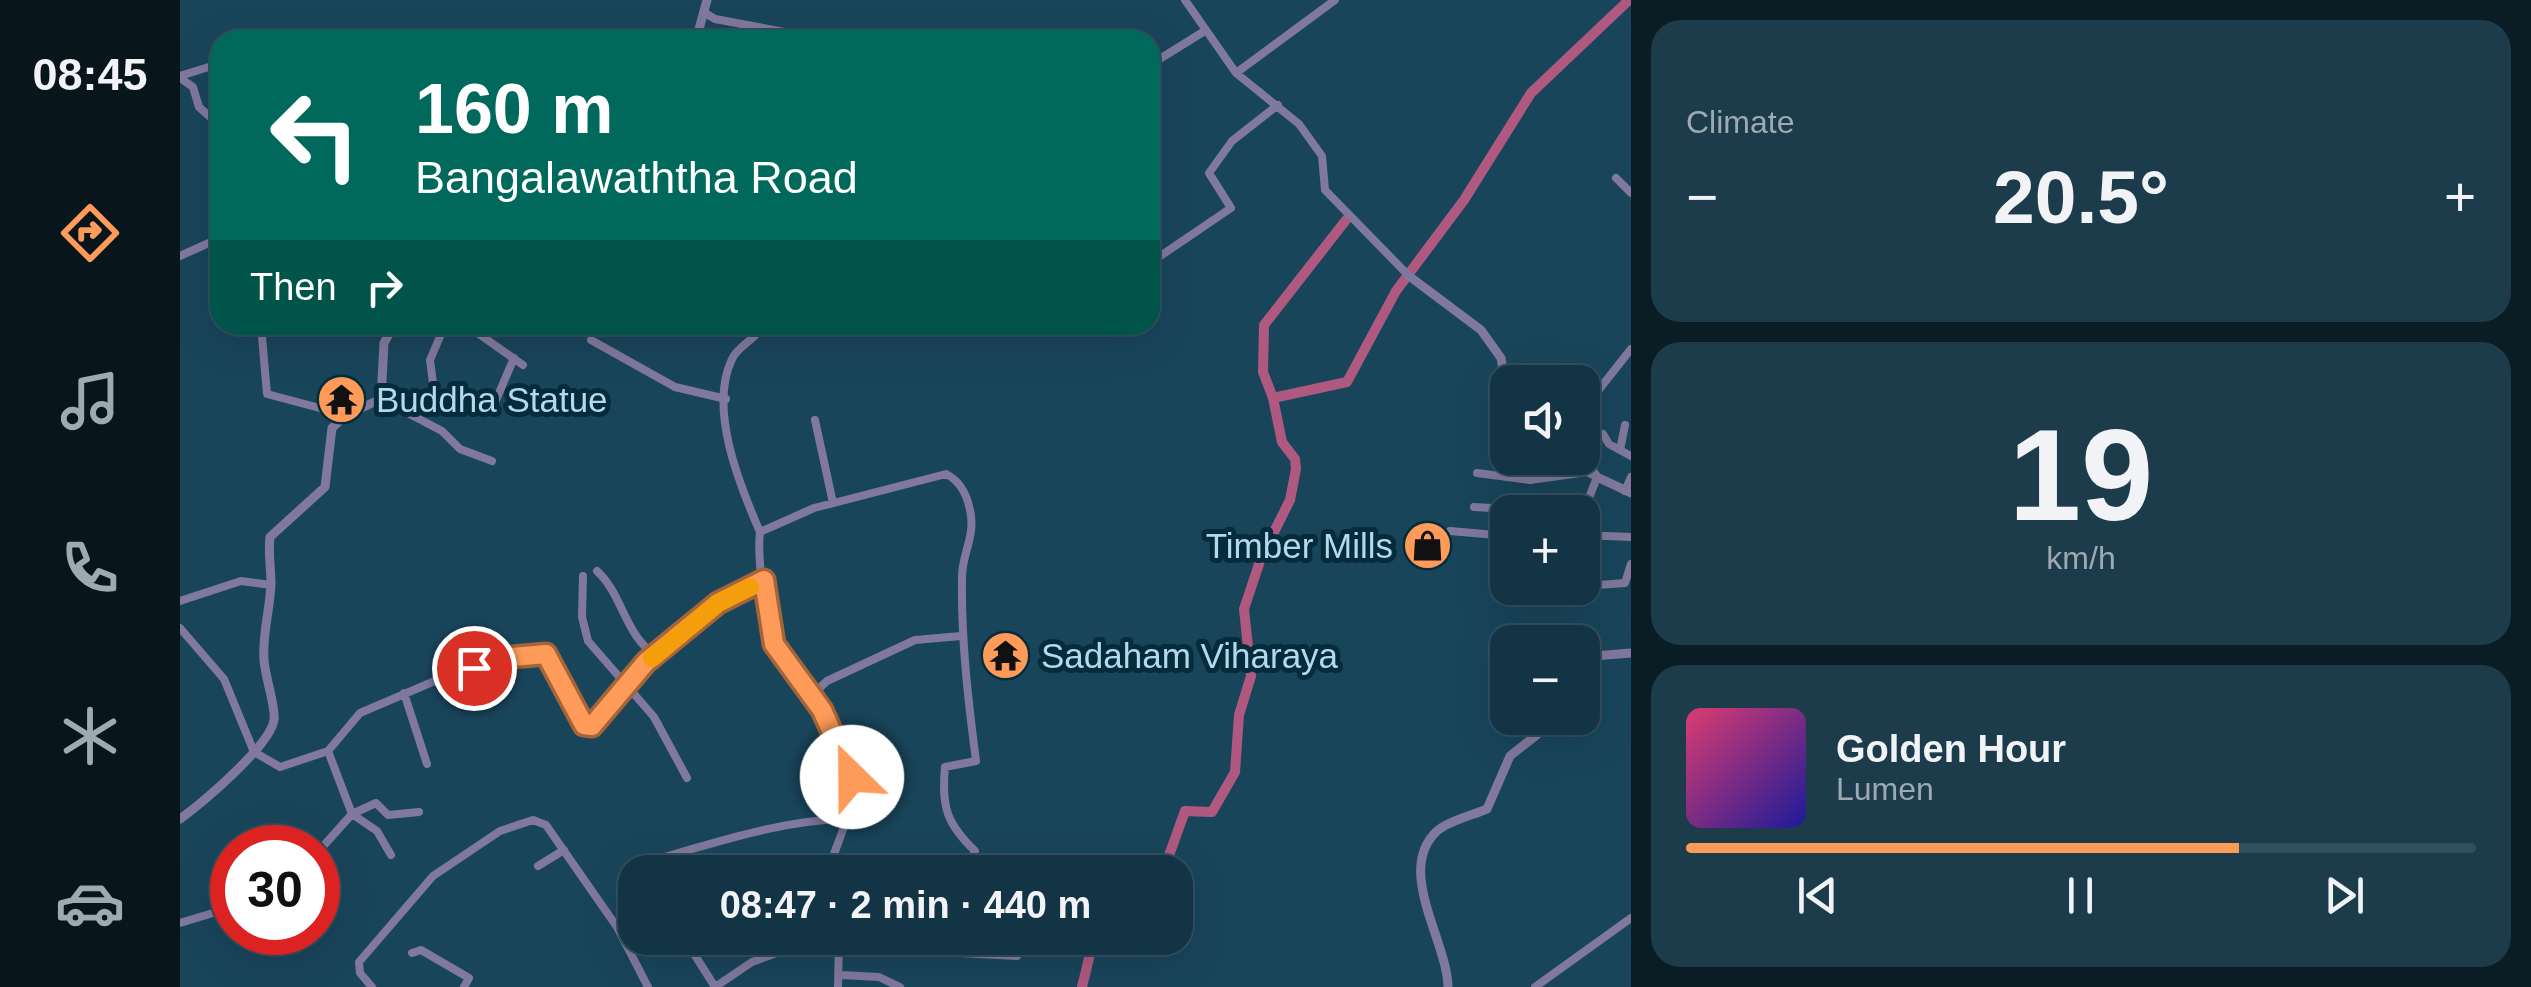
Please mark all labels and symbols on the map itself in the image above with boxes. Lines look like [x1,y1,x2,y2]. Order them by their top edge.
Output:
temple icon: Buddha Statue [315,374,367,426]
place label: Buddha Statue [376,380,608,419]
shop icon: Timber Mills [1402,520,1454,572]
place label: Timber Mills [1206,526,1393,565]
pin [432,626,517,711]
temple icon: Sadaham Viharaya [980,630,1032,682]
place label: Sadaham Viharaya [1041,636,1339,675]
position arrow [800,725,904,829]
speed limit sign: 30 [210,825,340,955]

